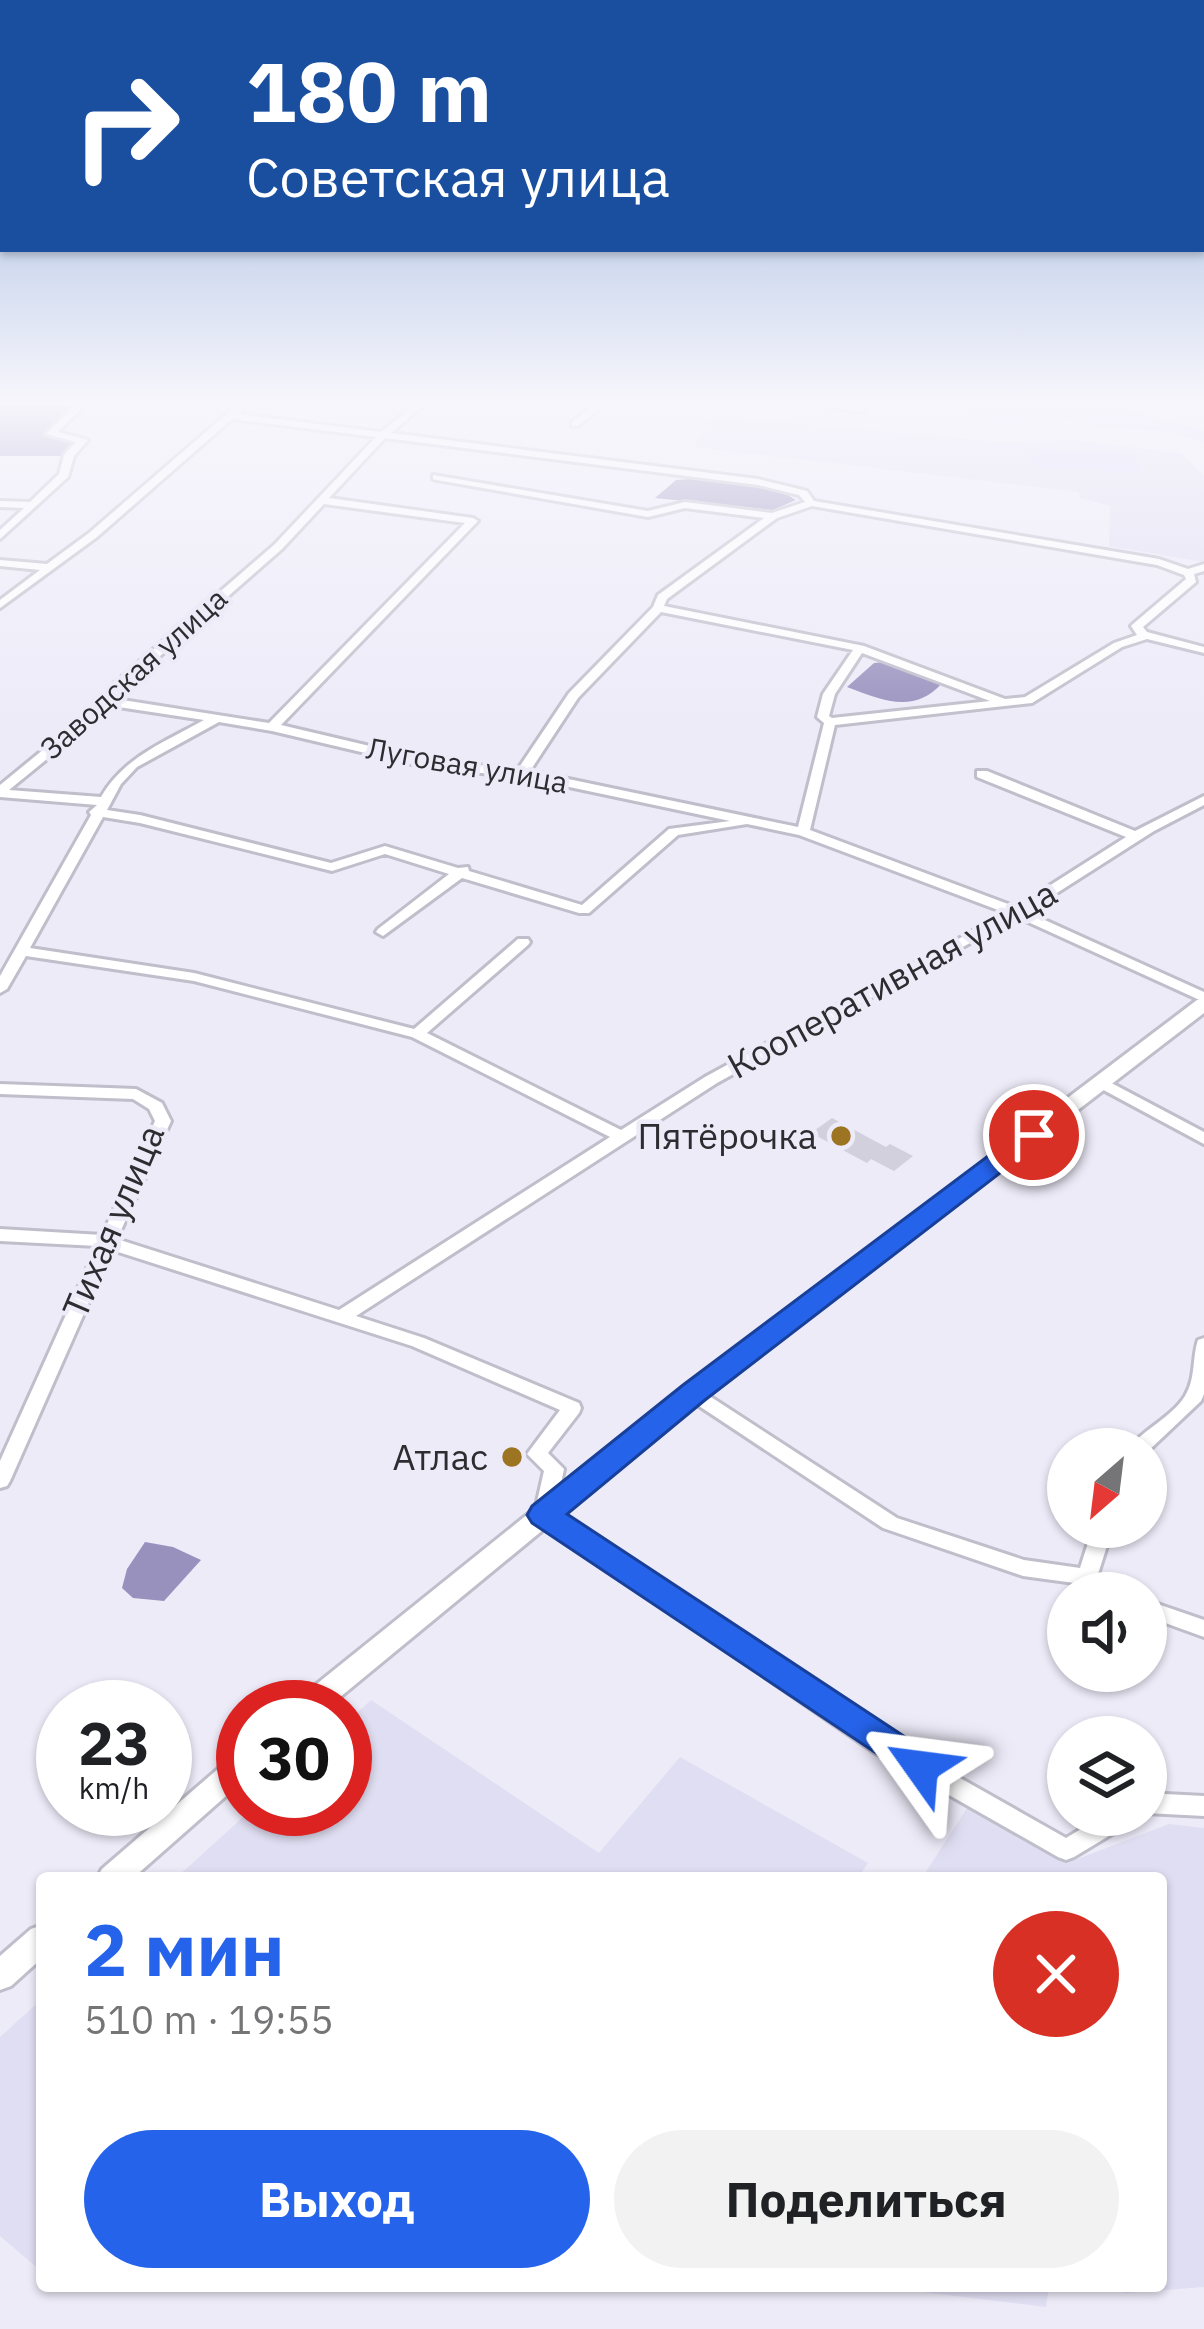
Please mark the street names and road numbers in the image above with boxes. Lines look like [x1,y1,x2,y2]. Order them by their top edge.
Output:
street label: Заводская улица [31,579,235,767]
street label: Луговая улица [364,728,571,801]
street label: Кооперативная улица [719,869,1065,1089]
street label: Тихая улица [51,1117,174,1324]

